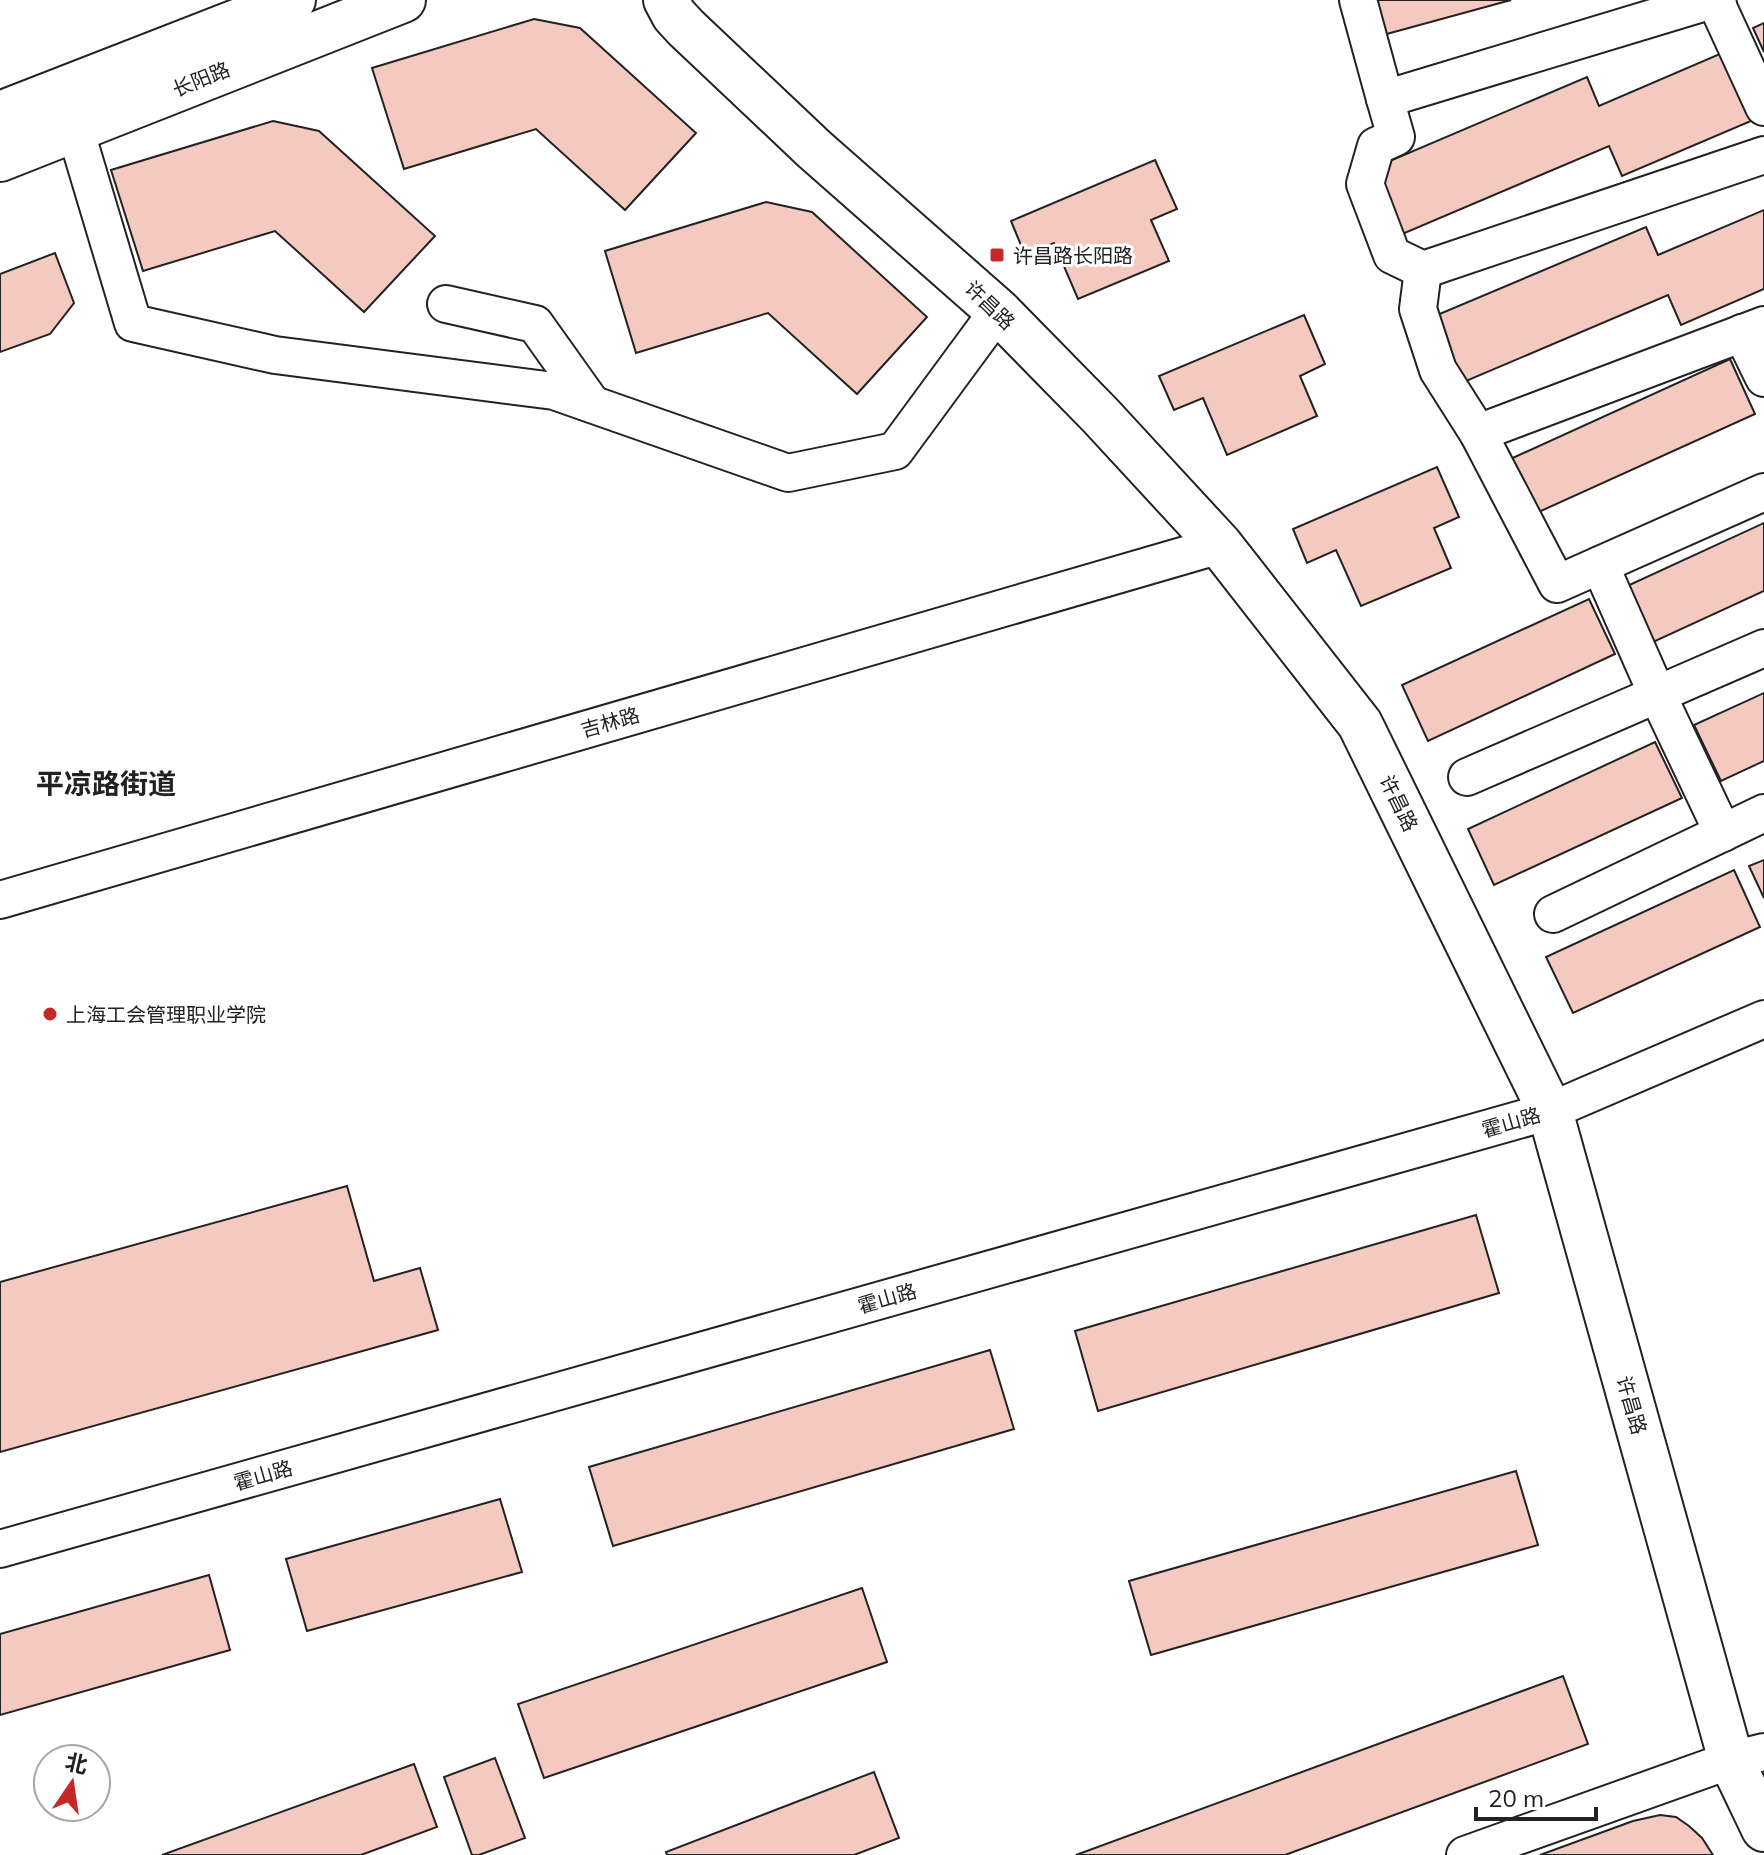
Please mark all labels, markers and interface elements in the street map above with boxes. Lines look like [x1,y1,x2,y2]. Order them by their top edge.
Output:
street label: 长阳路 [169,56,233,102]
place label: 许昌路长阳路 [1013,243,1133,268]
marker: 许昌路长阳路 [988,246,1006,264]
street label: 许昌路 [960,275,1020,335]
street label: 吉林路 [578,702,642,742]
district label: 平凉路街道 [36,766,176,801]
street label: 许昌路 [1375,771,1423,835]
place label: 上海工会管理职业学院 [66,1002,266,1027]
marker: 上海工会管理职业学院 [41,1005,59,1023]
street label: 霍山路 [1479,1102,1543,1142]
street label: 霍山路 [855,1278,919,1318]
street label: 许昌路 [1612,1373,1652,1437]
street label: 霍山路 [231,1455,295,1495]
north arrow [32,1743,112,1823]
text: 北 [63,1747,90,1780]
scale bar [1476,1771,1596,1821]
text: 20 m [1488,1783,1544,1813]

